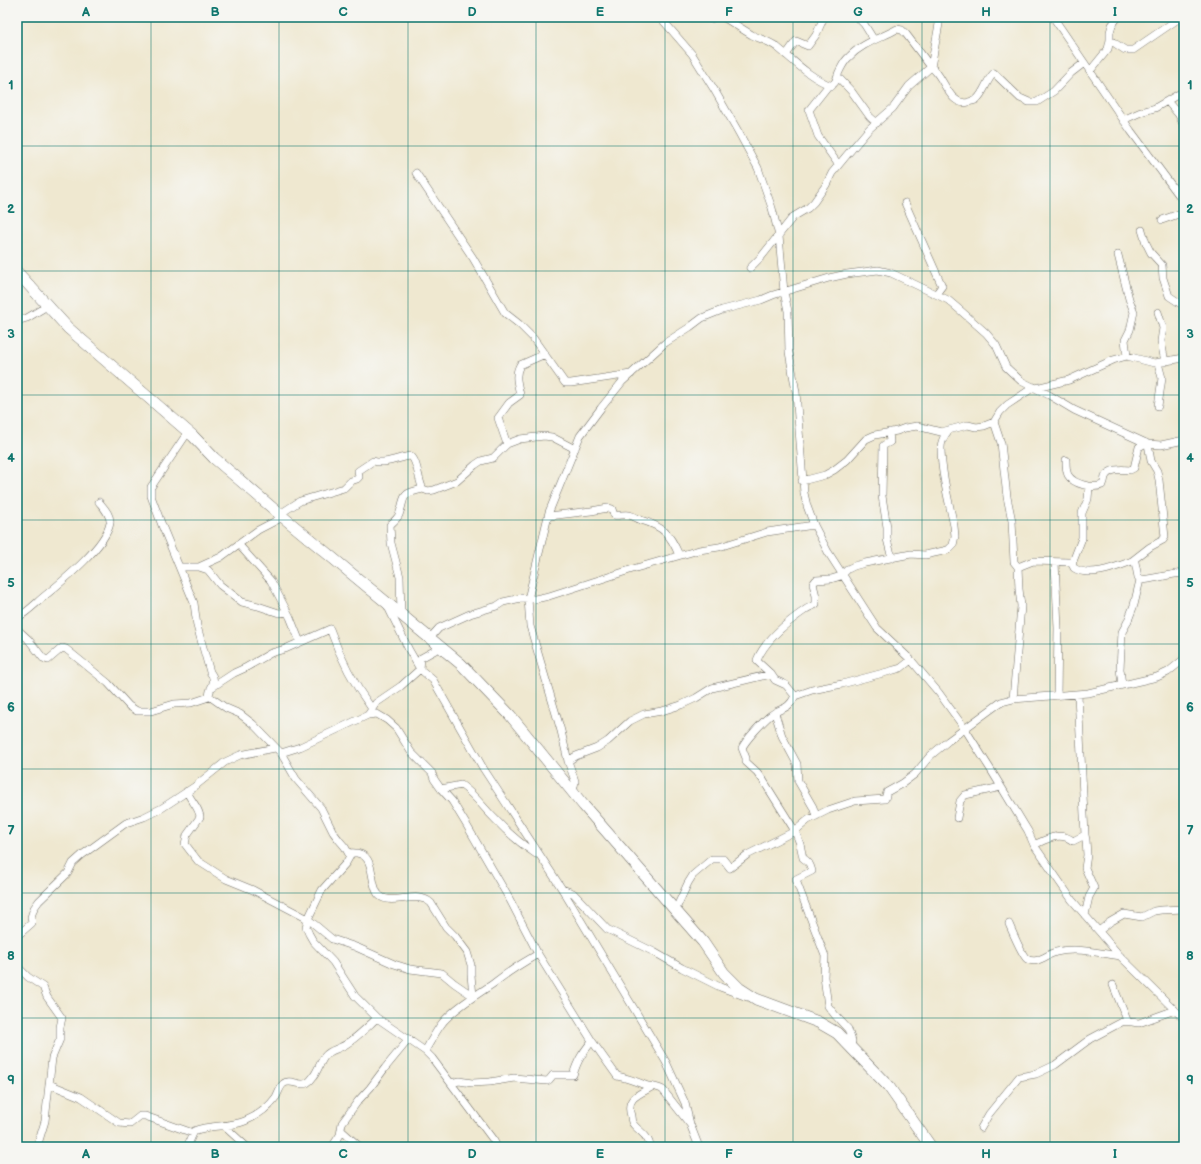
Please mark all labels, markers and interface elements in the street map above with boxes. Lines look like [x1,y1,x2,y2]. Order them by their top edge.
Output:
text: A [81,4,90,20]
text: B [210,4,220,20]
text: C [338,4,348,20]
text: D [467,4,477,20]
text: E [596,4,605,20]
text: F [725,4,733,20]
text: G [853,4,863,20]
text: H [981,4,991,20]
text: I [1113,4,1117,20]
text: 1 [8,77,14,93]
text: 1 [1187,77,1193,93]
text: 2 [7,201,15,217]
text: 2 [1186,201,1194,217]
text: 3 [7,326,15,342]
text: 3 [1186,326,1194,342]
text: 4 [7,450,15,466]
text: 4 [1186,450,1194,466]
text: 5 [7,575,15,591]
text: 5 [1186,575,1194,591]
text: 6 [7,699,15,715]
text: 6 [1186,699,1194,715]
text: 7 [7,823,15,839]
text: 7 [1186,823,1194,839]
text: 8 [7,948,15,964]
text: 8 [1186,948,1194,964]
text: 9 [7,1072,15,1088]
text: 9 [1186,1072,1194,1088]
text: A [81,1146,90,1162]
text: B [210,1146,220,1162]
text: C [338,1146,348,1162]
text: D [467,1146,477,1162]
text: E [596,1146,605,1162]
text: F [725,1146,733,1162]
text: G [853,1146,863,1162]
text: H [981,1146,991,1162]
text: I [1113,1146,1117,1162]

